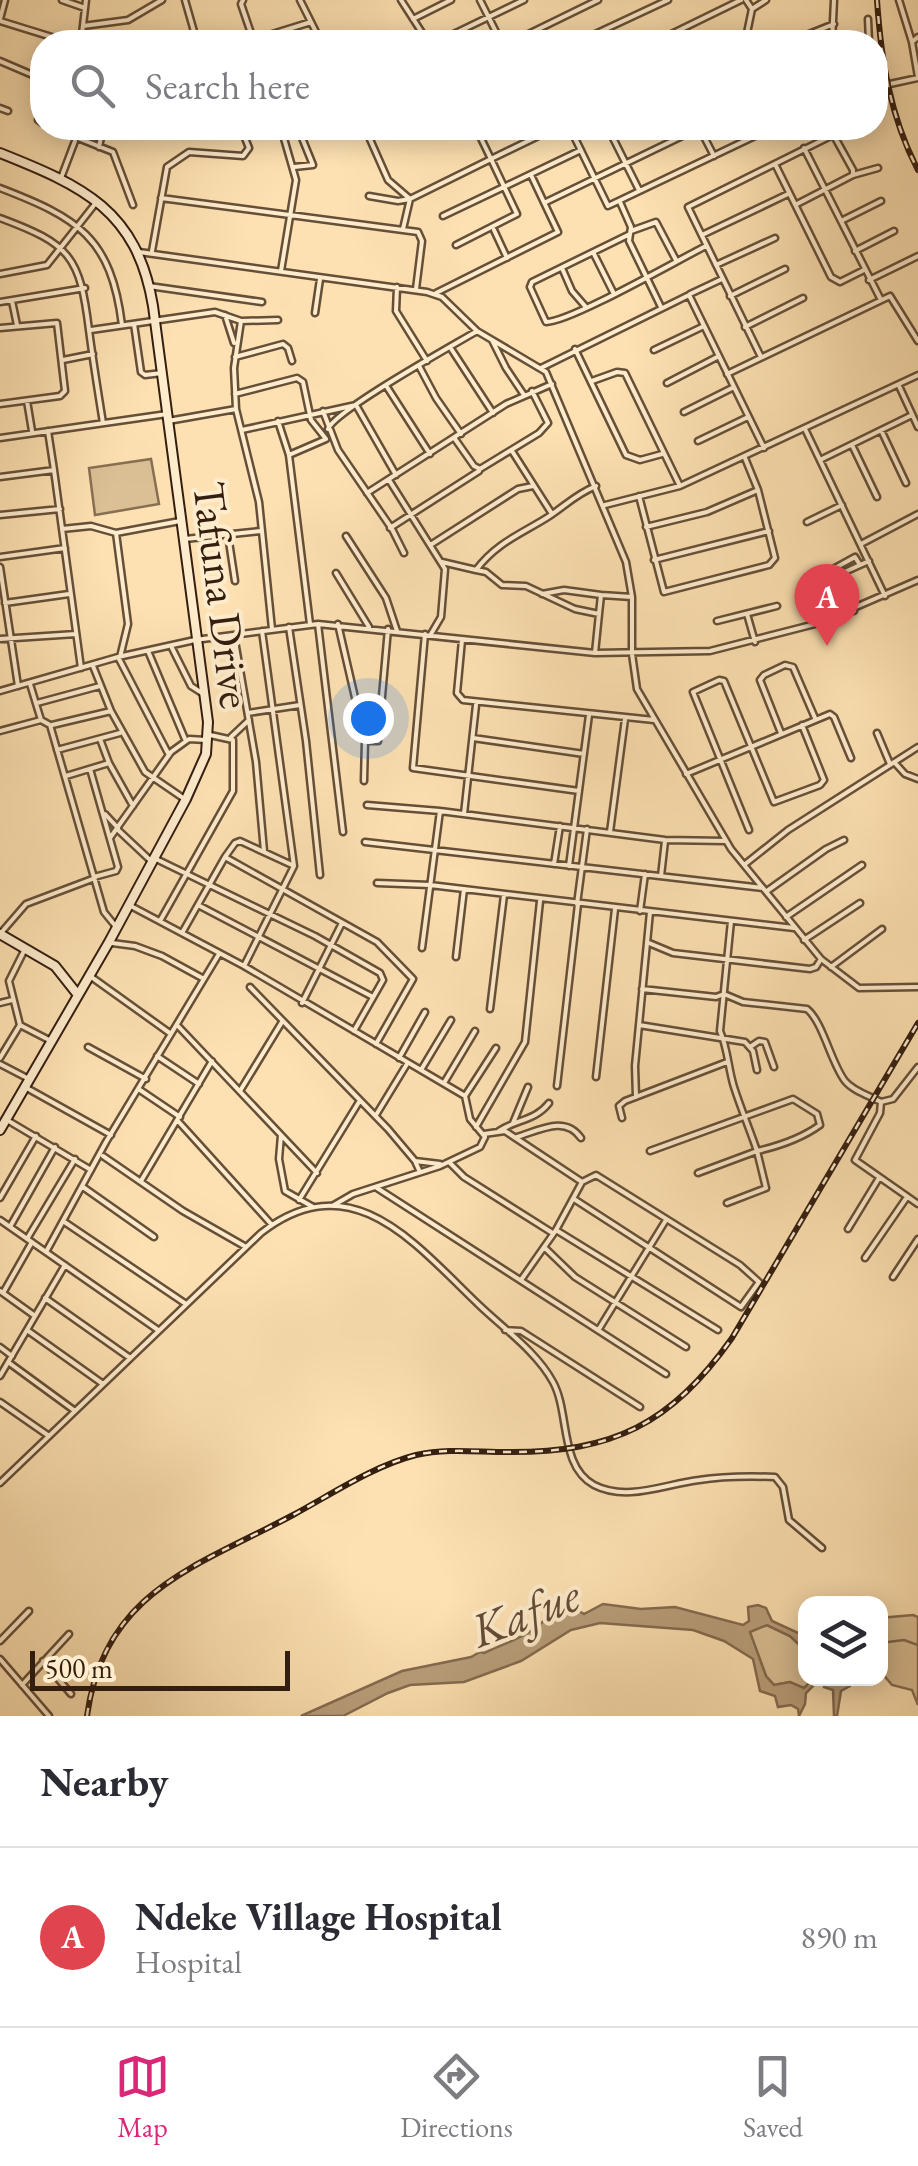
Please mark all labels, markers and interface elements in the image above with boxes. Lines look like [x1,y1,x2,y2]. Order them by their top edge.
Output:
search box [30,30,888,140]
icon: search [65,58,120,113]
text: Search here [145,61,310,110]
street label: Tafuna Drive [180,478,266,712]
pin: A [794,564,860,646]
your location [343,693,394,744]
water label: Kafue [461,1563,589,1661]
map controls [798,1596,888,1686]
button: layers [798,1596,888,1686]
scale bar [30,1646,290,1690]
text: 500 m [45,1650,113,1686]
text: Nearby [40,1754,169,1809]
text: Ndeke Village Hospital [135,1892,502,1941]
text: A [61,1916,84,1958]
text: 890 m [801,1916,878,1958]
text: Hospital [135,1941,242,1983]
tab: Map [115,2049,170,2145]
tab: Directions [400,2049,513,2145]
tab: Saved [743,2049,803,2145]

